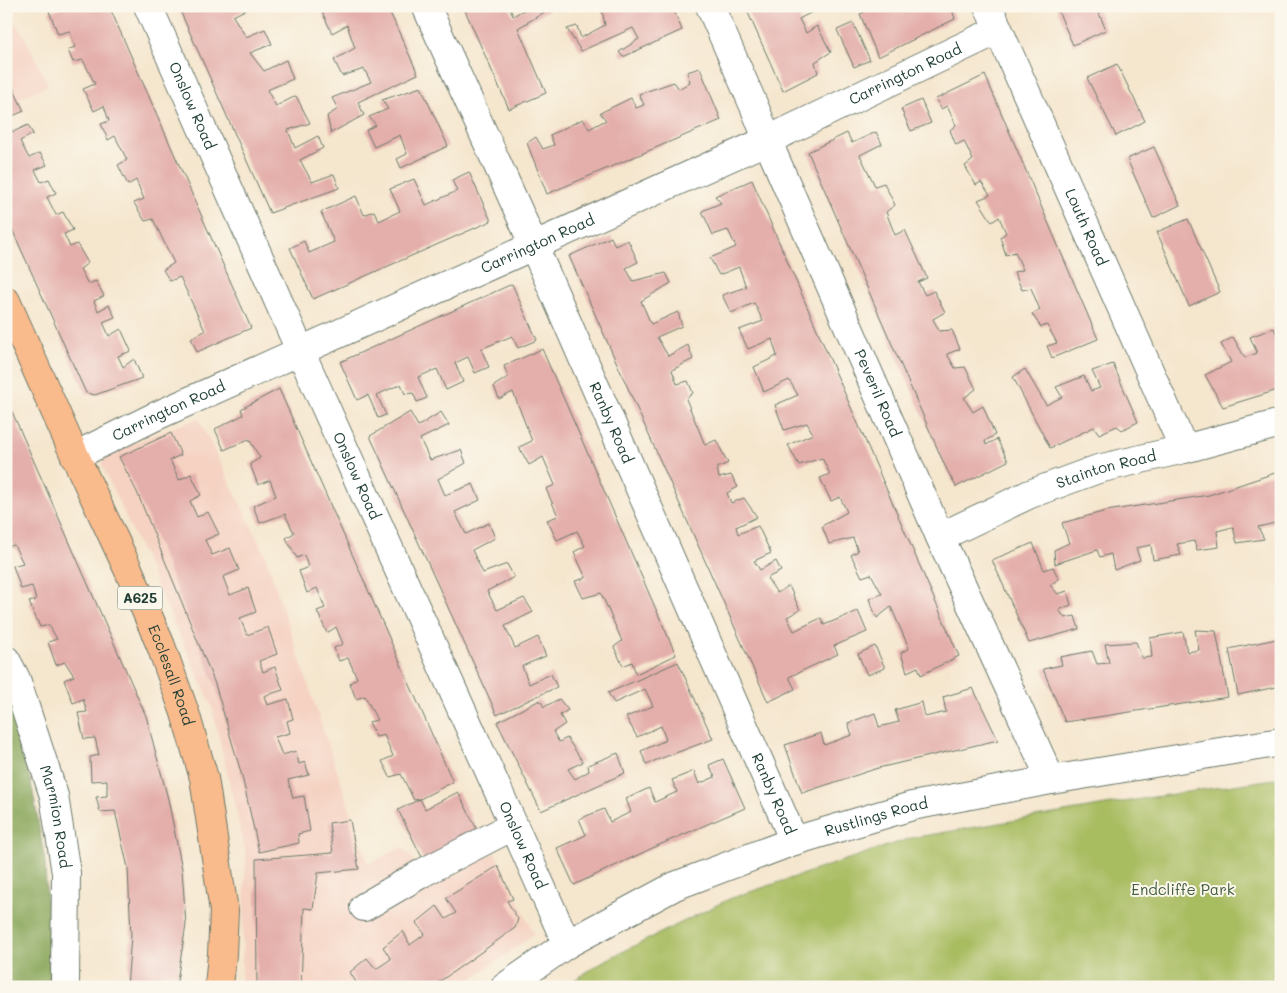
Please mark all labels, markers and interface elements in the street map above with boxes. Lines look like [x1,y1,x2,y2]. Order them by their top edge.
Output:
street label: Carrington Road [845,38,965,109]
street label: Onslow Road [165,58,221,152]
street label: Louth Road [1061,185,1113,269]
street label: Carrington Road [477,209,597,277]
street label: Peveril Road [850,346,906,440]
street label: Carrington Road [108,375,228,445]
street label: Ranby Road [585,379,639,466]
street label: Onslow Road [329,428,386,522]
street label: Stainton Road [1053,445,1158,493]
road number: A625 [118,586,162,610]
street label: Ecclesall Road [144,621,199,727]
street label: Ranby Road [748,750,801,837]
street label: Marmion Road [36,762,76,869]
street label: Rustlings Road [822,792,929,840]
street label: Onslow Road [495,798,552,892]
park label: Endcliffe Park [1131,879,1235,899]

